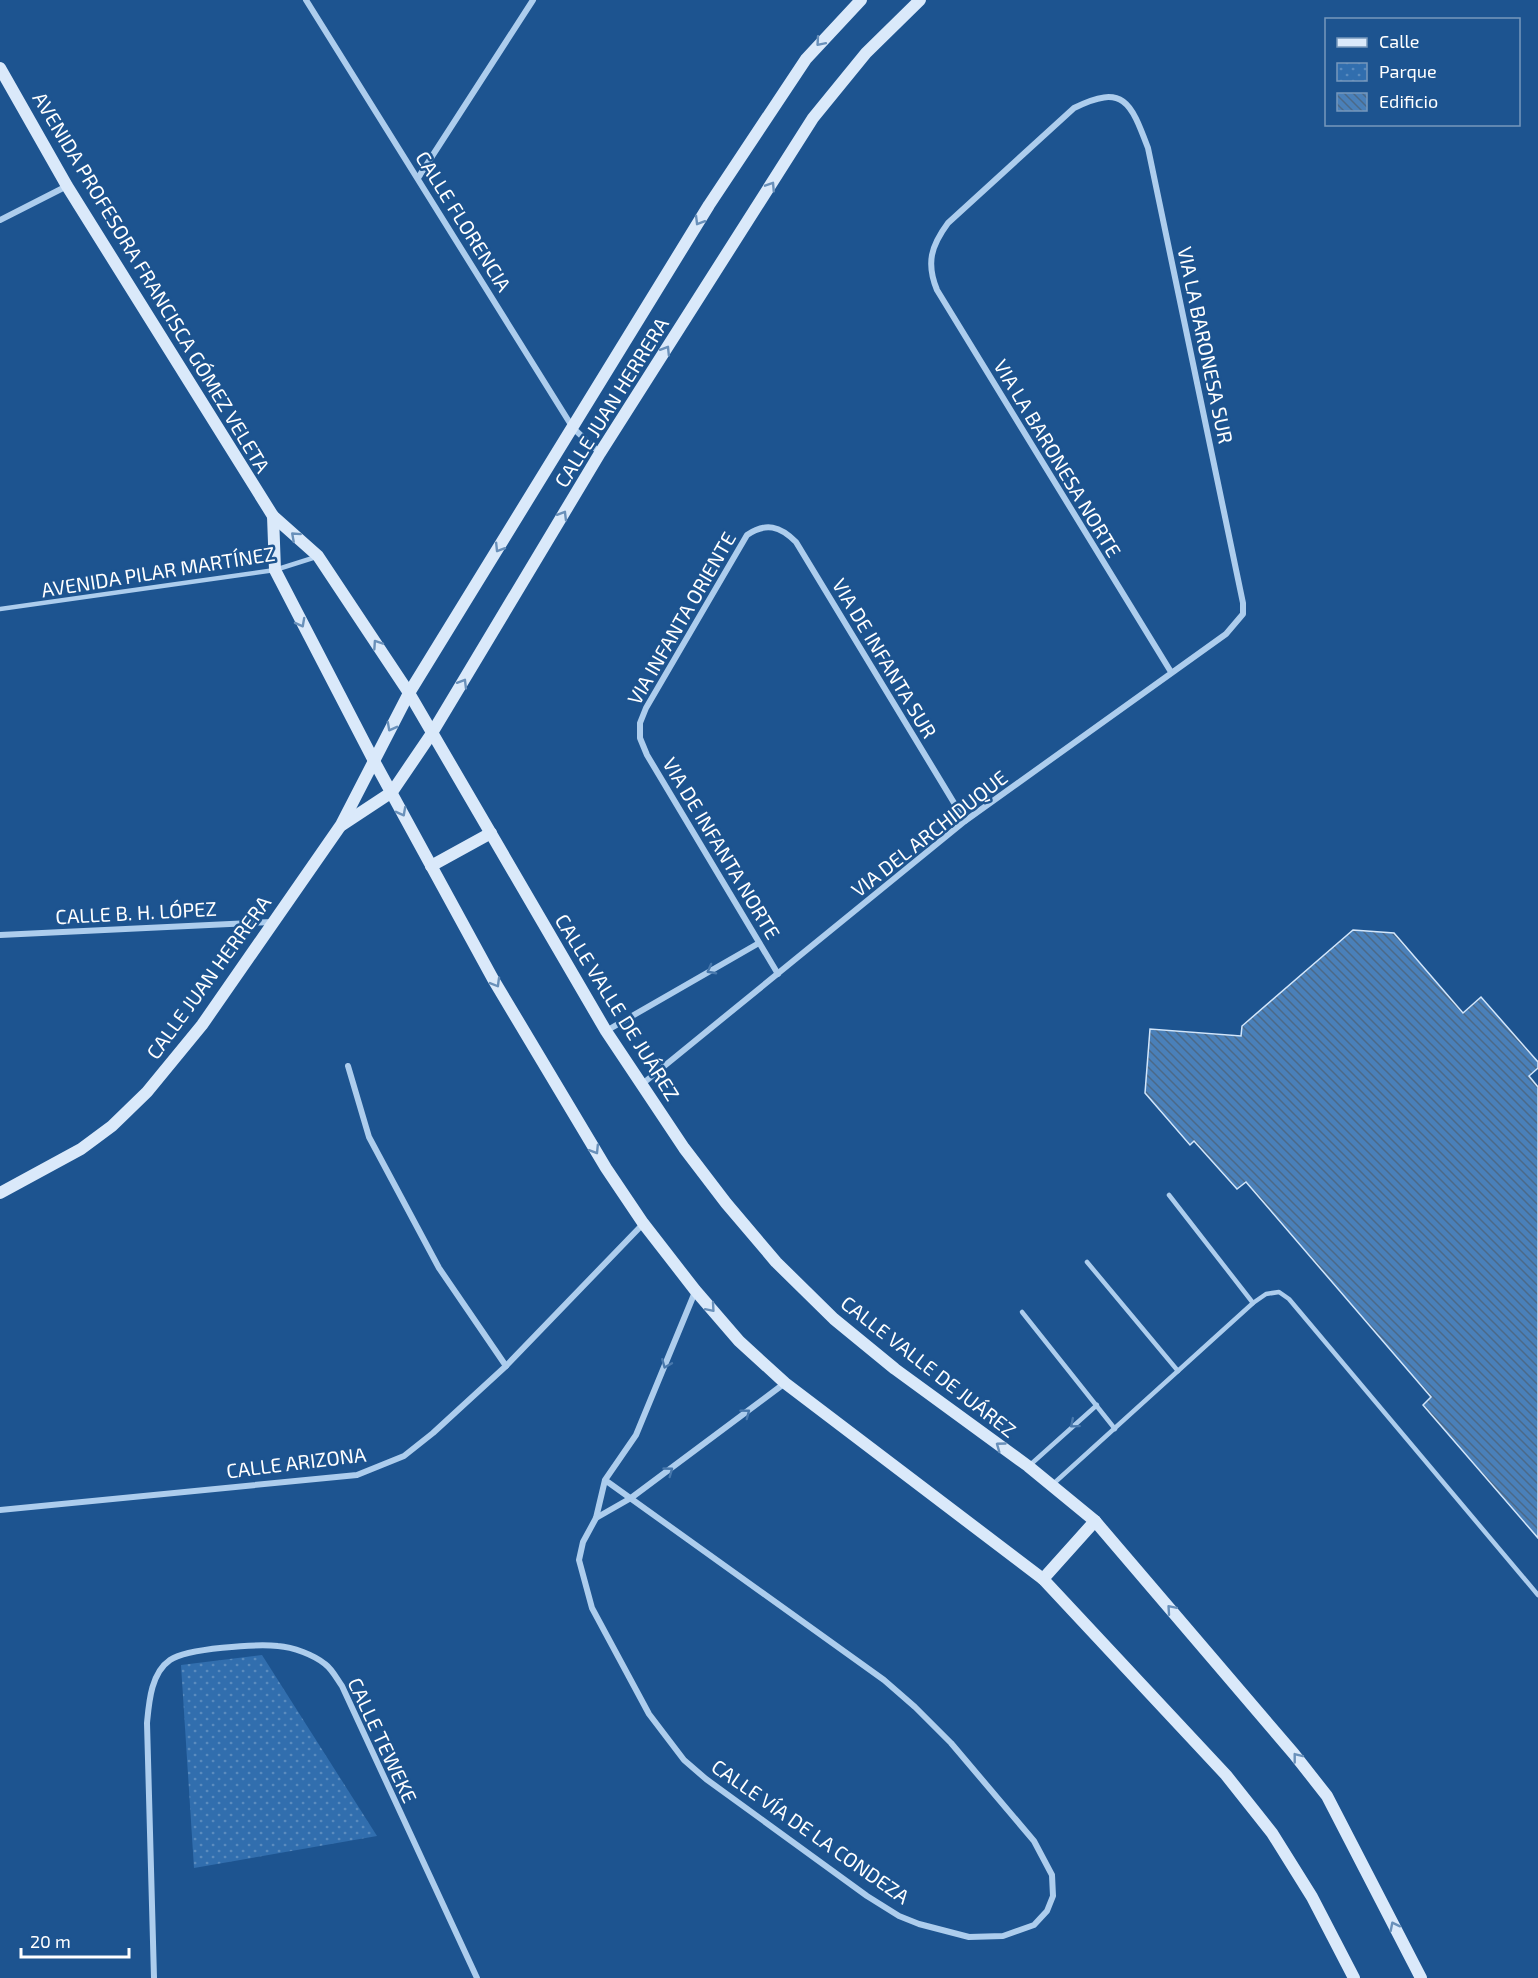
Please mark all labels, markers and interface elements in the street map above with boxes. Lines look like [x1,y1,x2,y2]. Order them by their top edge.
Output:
legend [1325,18,1520,126]
text: Calle [1379,30,1420,52]
one-way arrow [817,35,828,46]
text: Parque [1379,60,1437,82]
street label: AVENIDA PROFESORA FRANCISCA GÓMEZ VELETA [28,87,276,477]
text: Edificio [1379,90,1438,112]
street label: CALLE FLORENCIA [411,146,517,296]
one-way arrow [764,181,775,192]
one-way arrow [695,215,707,225]
street label: VIA LA BARONESA SUR [1173,244,1239,446]
street label: CALLE JUAN HERRERA [549,312,673,491]
one-way arrow [658,346,670,356]
street label: VIA LA BARONESA NORTE [989,355,1127,561]
one-way arrow [556,511,567,521]
street label: VIA INFANTA ORIENTE [622,527,740,709]
one-way arrow [292,532,302,543]
street label: AVENIDA PILAR MARTÍNEZ [39,541,277,601]
one-way arrow [494,542,506,552]
street label: VIA DE INFANTA SUR [828,574,942,742]
one-way arrow [294,616,305,627]
one-way arrow [373,640,384,651]
one-way arrow [455,679,467,689]
one-way arrow [387,721,398,731]
street label: VIA DE INFANTA NORTE [658,753,786,943]
street label: VIA DEL ARCHIDUQUE [846,765,1012,901]
one-way arrow [395,806,406,816]
street label: CALLE JUAN HERRERA [141,890,276,1063]
street label: CALLE B. H. LÓPEZ [55,896,217,928]
street label: CALLE VALLE DE JUÁREZ [551,909,685,1105]
one-way arrow [707,963,717,974]
one-way arrow [488,977,500,987]
one-way arrow [588,1144,599,1155]
street label: CALLE VALLE DE JUÁREZ [837,1290,1021,1442]
one-way arrow [703,1301,714,1312]
one-way arrow [660,1358,673,1369]
one-way arrow [739,1409,750,1420]
one-way arrow [1070,1417,1081,1428]
street label: CALLE ARIZONA [225,1441,368,1482]
one-way arrow [996,1442,1007,1453]
one-way arrow [662,1467,673,1478]
one-way arrow [1167,1605,1178,1616]
street label: CALLE TEWEKE [343,1674,423,1806]
one-way arrow [1294,1753,1305,1764]
street label: CALLE VÍA DE LA CONDEZA [707,1754,915,1909]
scale bar [21,1921,129,1959]
one-way arrow [1390,1922,1401,1932]
text: 20 m [30,1930,71,1952]

